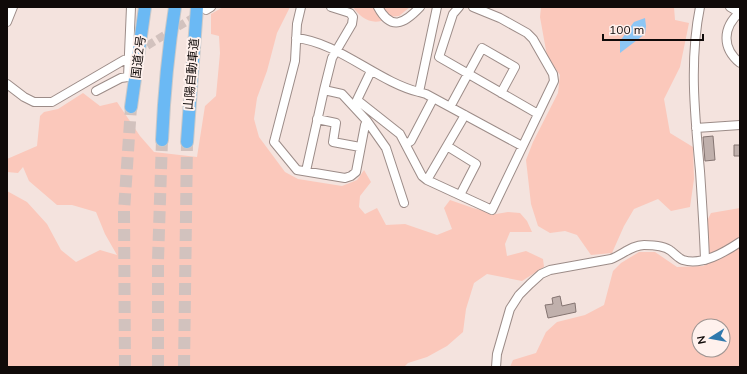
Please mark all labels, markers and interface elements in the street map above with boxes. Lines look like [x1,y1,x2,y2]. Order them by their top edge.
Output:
scale bar [603,16,703,42]
text: 100 m [609,22,644,37]
street label: 国道2号 [128,35,148,79]
street label: 山陽自動車道 [180,37,202,111]
north arrow [691,318,731,358]
text: N [694,334,709,345]

